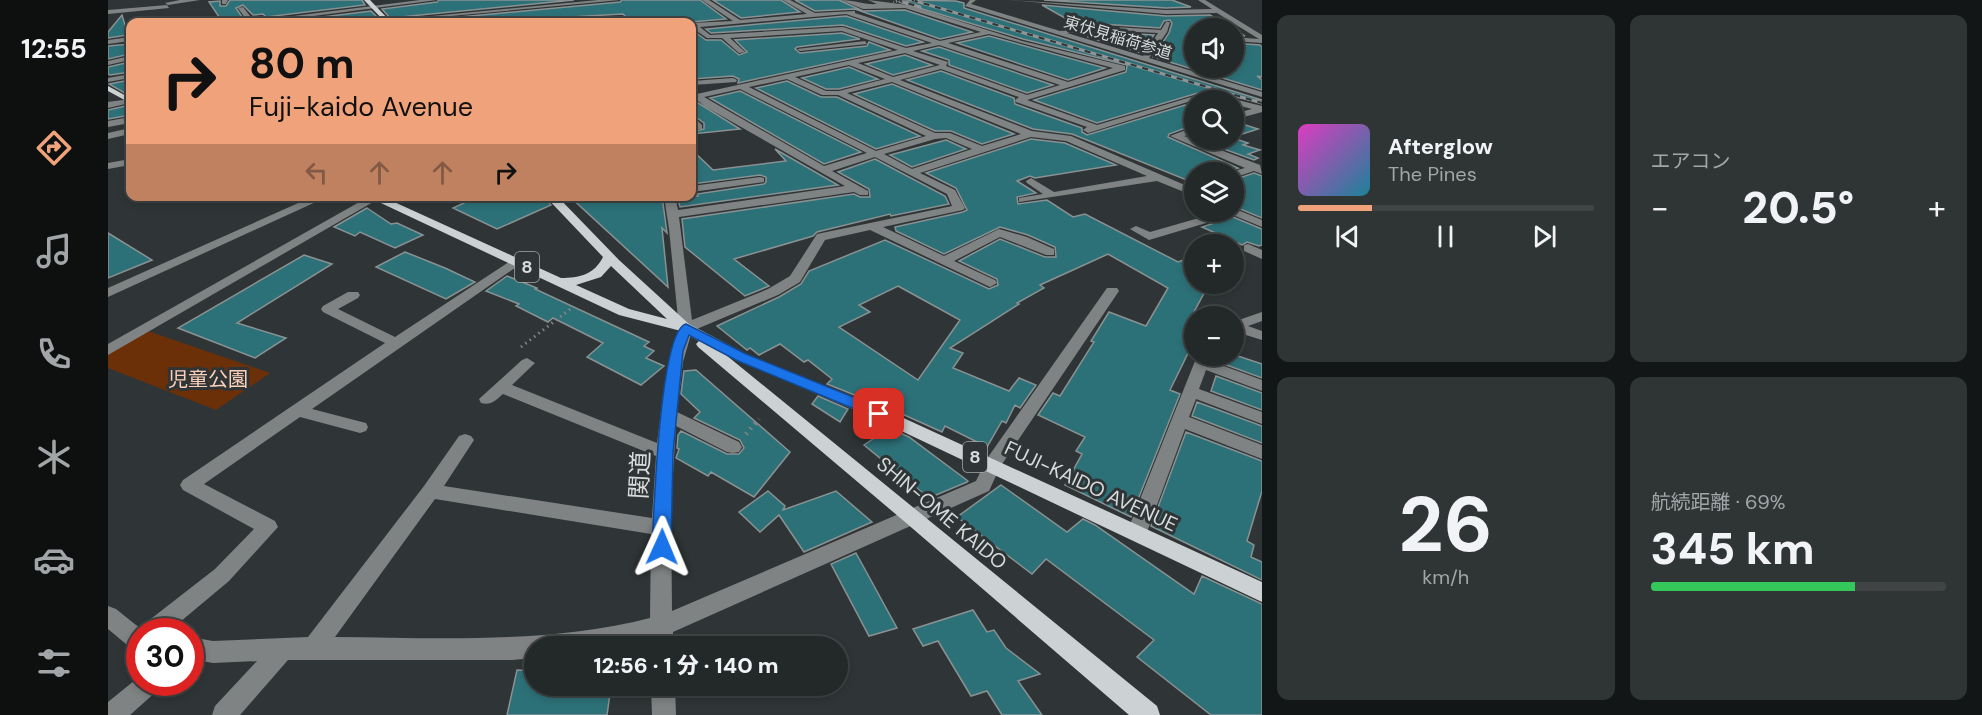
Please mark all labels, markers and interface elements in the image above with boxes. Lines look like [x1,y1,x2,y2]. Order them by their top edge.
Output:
street label: 東伏見稲荷参道 [1061,11,1174,64]
map controls [1184,18,1244,366]
button: sound [1184,18,1244,78]
text: 12:55 [21,31,87,66]
text: 80 m [249,36,355,91]
icon: right [150,42,228,120]
text: Fuji-kaido Avenue [249,89,473,124]
button: search [1184,90,1244,150]
icon: directions [33,127,75,169]
text: Afterglow [1388,132,1493,161]
text: エアコン [1651,148,1731,174]
icon: left [300,156,333,189]
icon: ahead [363,156,396,189]
icon: ahead [426,156,459,189]
icon: right [489,156,522,189]
text: The Pines [1388,161,1477,187]
button: layers [1184,162,1244,222]
text: 20.5° [1742,178,1854,237]
text: − [1651,186,1669,229]
text: + [1928,186,1946,229]
icon: previous [1331,220,1364,253]
icon: pause [1429,220,1462,253]
icon: next [1528,220,1561,253]
icon: music [33,230,75,272]
button: + [1184,234,1244,294]
road number: 8 [515,252,539,282]
button: − [1184,306,1244,366]
icon: phone [33,333,75,375]
park label: 児童公園 [168,366,248,392]
pin [853,388,904,439]
icon: arrive [862,397,895,430]
street label: FUJI-KAIDO AVENUE [1000,435,1182,537]
icon: climate [33,436,75,478]
road number: 8 [963,442,987,472]
street label: 関道 [623,450,656,500]
street label: SHIN-OME KAIDO [871,451,1013,575]
text: 26 [1399,474,1493,575]
text: 航続距離 · 69% [1651,489,1786,515]
position arrow [630,515,694,579]
text: 345 km [1651,519,1815,578]
icon: car [33,539,75,581]
text: km/h [1422,564,1469,590]
speed limit sign: 30 [126,618,204,696]
icon: filters [33,642,75,684]
text: 12:56 · 1 分 · 140 m [593,651,779,680]

